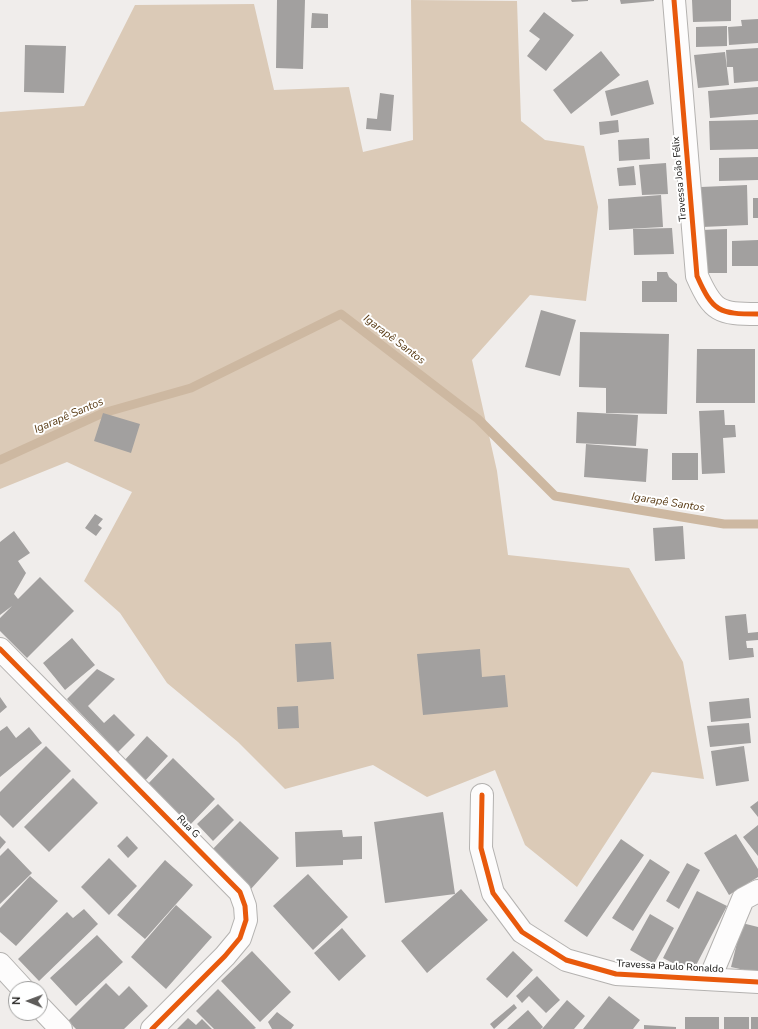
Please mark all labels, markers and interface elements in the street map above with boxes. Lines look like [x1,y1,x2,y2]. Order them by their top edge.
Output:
street label: Travessa João Félix [670,136,690,222]
water label: Igarapê Santos [360,312,428,368]
water label: Igarapê Santos [32,395,106,437]
water label: Igarapê Santos [630,491,706,515]
street label: Rua G [174,813,202,841]
street label: Travessa Paulo Ronaldo [616,958,724,976]
north arrow [8,981,48,1021]
text: N [9,997,24,1005]

